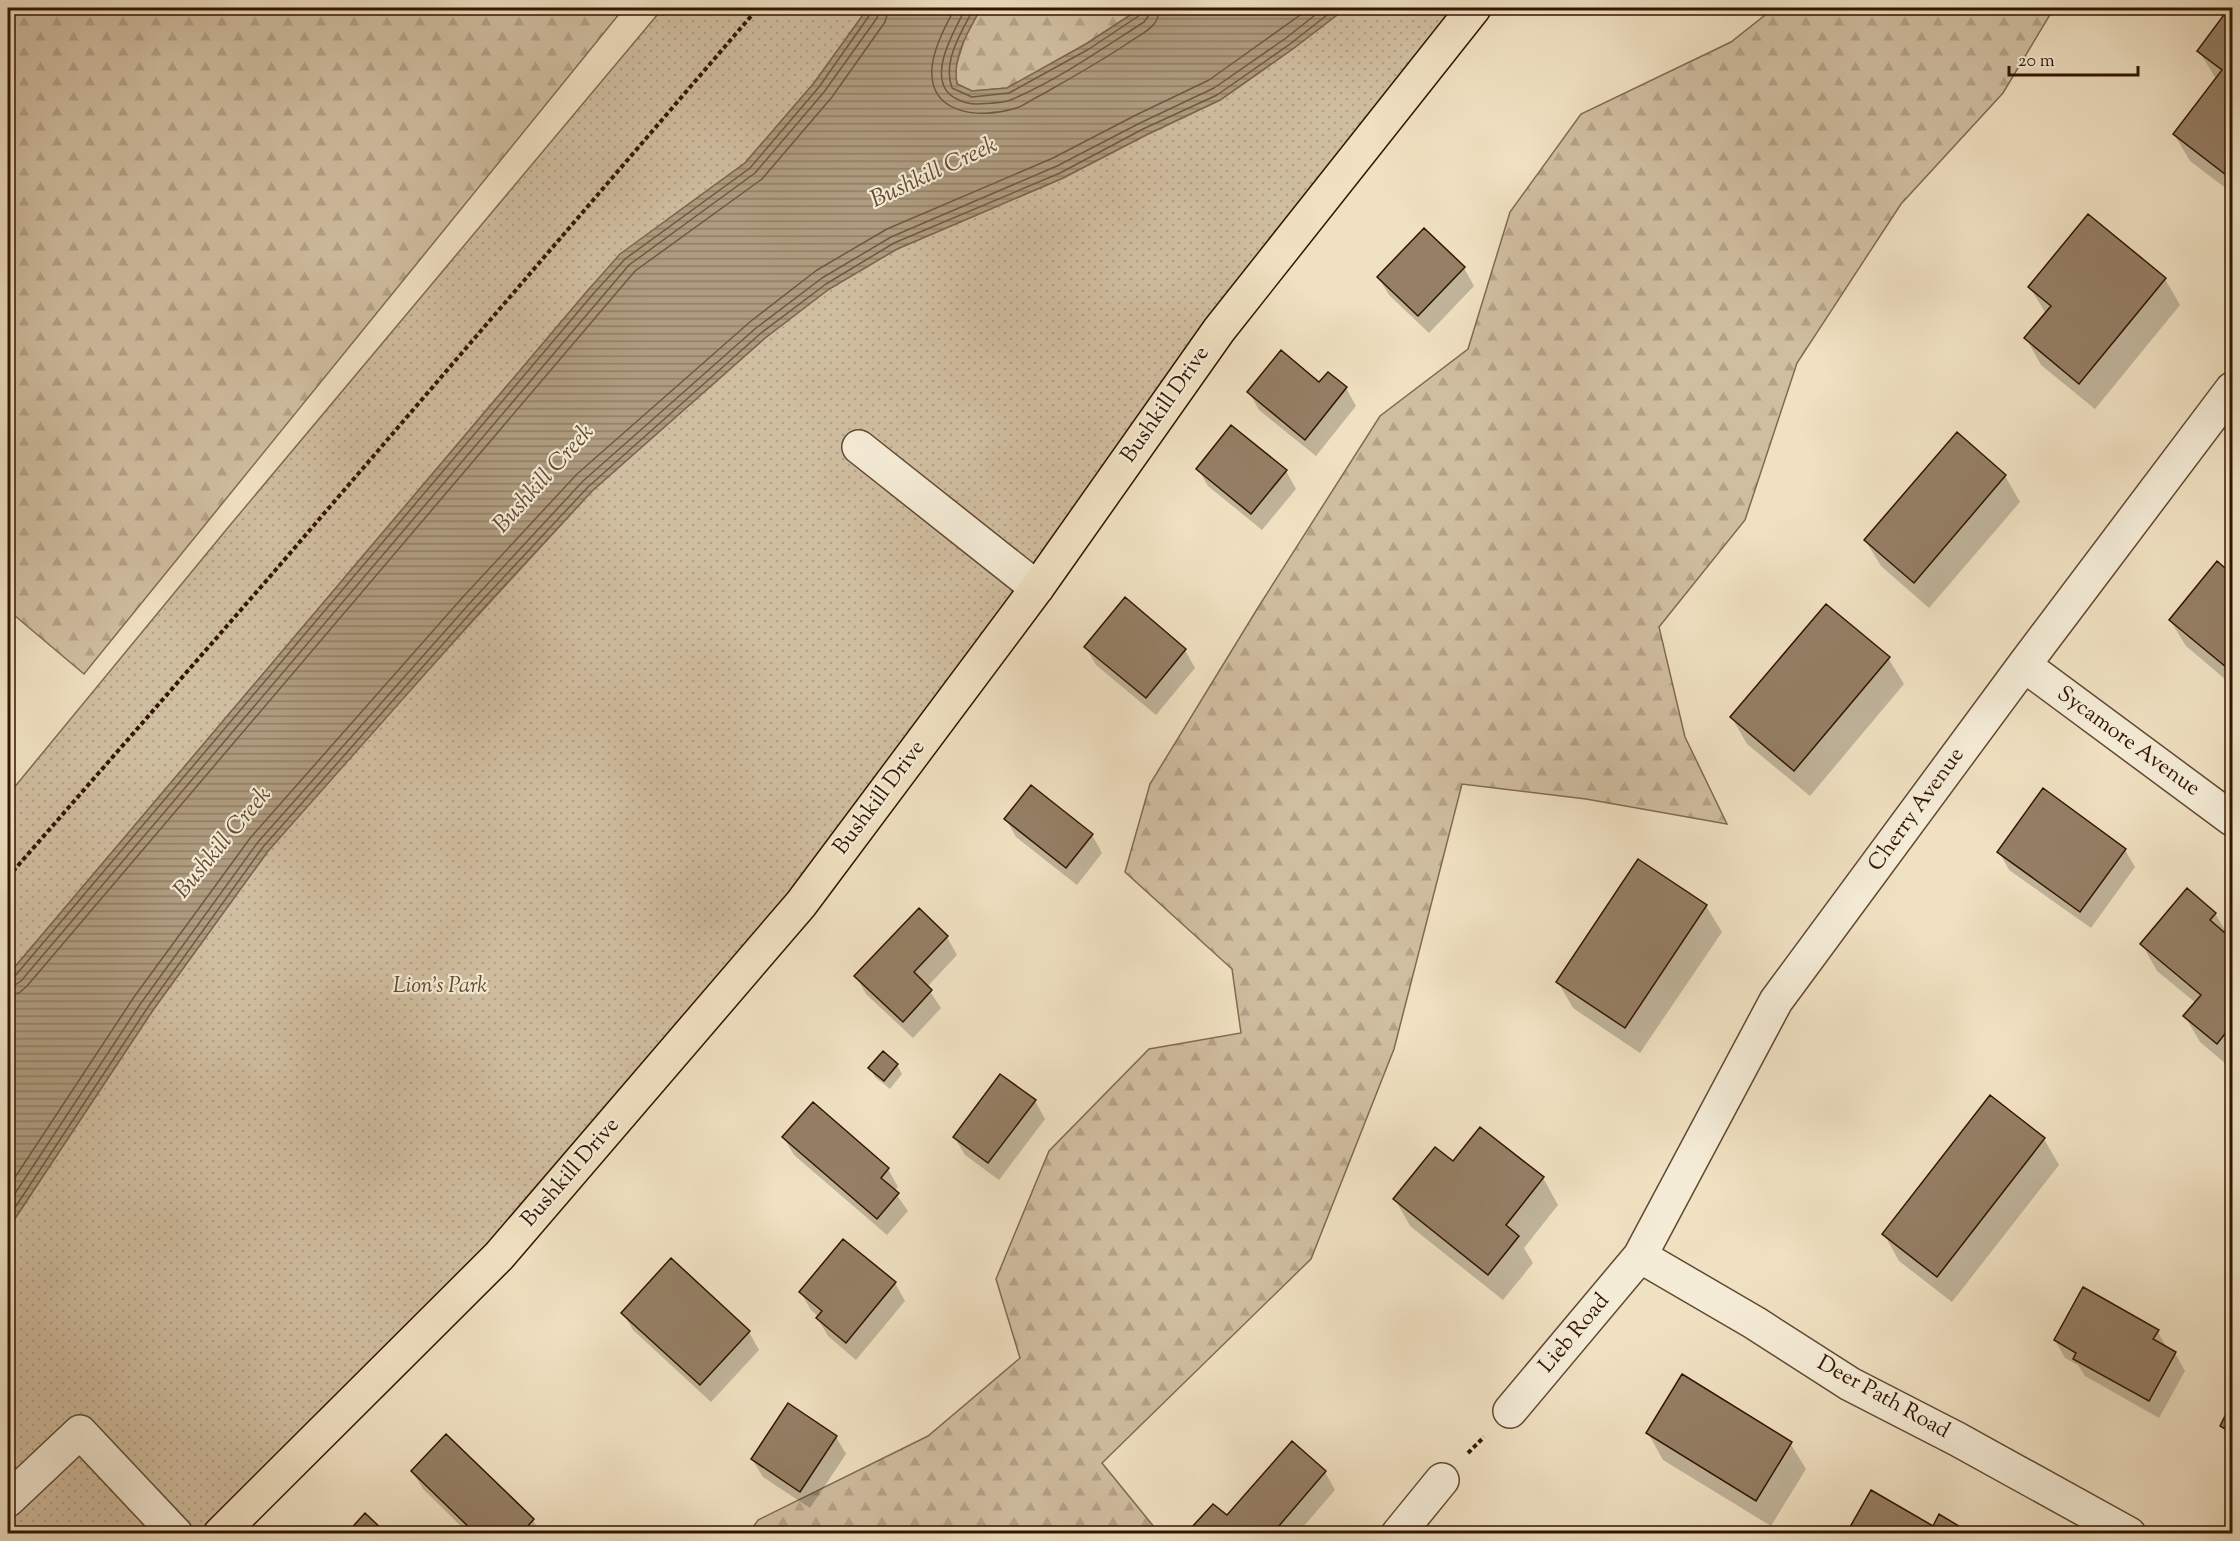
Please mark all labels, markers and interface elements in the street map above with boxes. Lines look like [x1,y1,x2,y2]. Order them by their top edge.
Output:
scale bar [2009,39,2138,77]
text: 20 m [2018,49,2055,75]
water label: Bushkill Creek [865,129,1003,217]
street label: Bushkill Drive [1114,340,1218,470]
water label: Bushkill Creek [486,417,602,541]
street label: Sycamore Avenue [2050,679,2206,805]
street label: Bushkill Drive [826,734,934,862]
street label: Cherry Avenue [1861,741,1973,879]
water label: Bushkill Creek [166,780,280,906]
park label: Lion's Park [393,971,487,1003]
street label: Bushkill Drive [514,1111,628,1235]
street label: Lieb Road [1532,1287,1618,1381]
street label: Deer Path Road [1811,1348,1955,1448]

